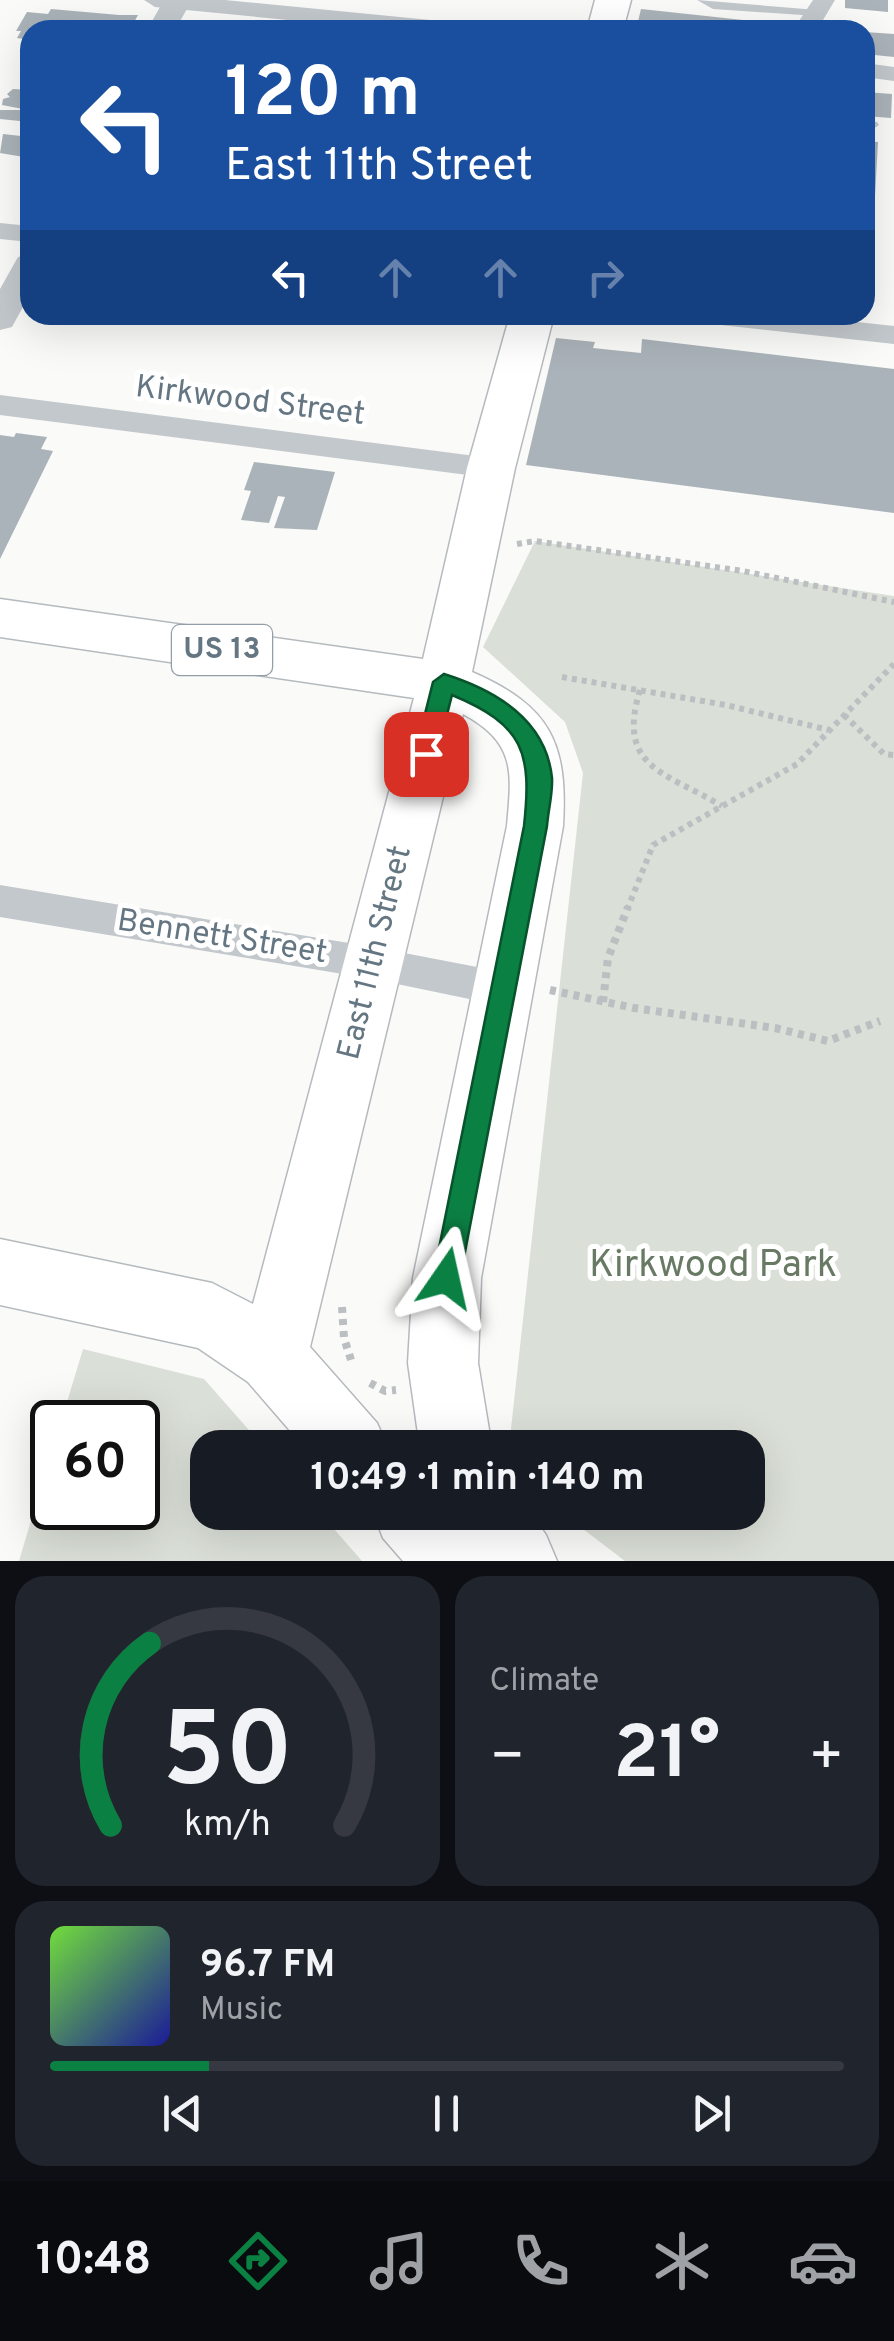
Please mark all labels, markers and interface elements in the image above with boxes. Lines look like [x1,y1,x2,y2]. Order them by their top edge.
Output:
text: 120 m [225,52,421,141]
icon: left [60,60,190,190]
text: East 11th Street [225,139,533,196]
icon: left [263,250,318,305]
icon: ahead [368,250,423,305]
icon: ahead [473,250,528,305]
icon: right [578,250,633,305]
street label: Kirkwood Street [133,368,367,436]
road number: US 13 [172,625,272,675]
pin [384,712,469,797]
icon: arrive [399,727,454,782]
street label: East 11th Street [330,842,422,1064]
street label: Bennett Street [114,902,330,974]
position arrow [394,1226,498,1330]
park label: Kirkwood Park [589,1242,837,1291]
speed limit sign: 60 [30,1400,160,1530]
text: 10:49 · 1 min · 140 m [311,1455,644,1504]
text: Climate [490,1662,599,1702]
text: 50 [161,1691,293,1823]
text: 21° [613,1710,720,1805]
text: − [490,1724,525,1794]
text: + [809,1724,844,1794]
text: km/h [184,1803,271,1849]
text: 96.7 FM [200,1942,335,1991]
text: Music [200,1991,283,2031]
icon: previous [155,2086,210,2141]
icon: pause [419,2086,474,2141]
icon: next [684,2086,739,2141]
icon: directions [223,2226,293,2296]
icon: music [364,2226,434,2296]
icon: phone [506,2226,576,2296]
icon: climate [647,2226,717,2296]
icon: car [788,2226,858,2296]
text: 10:48 [36,2233,151,2290]

